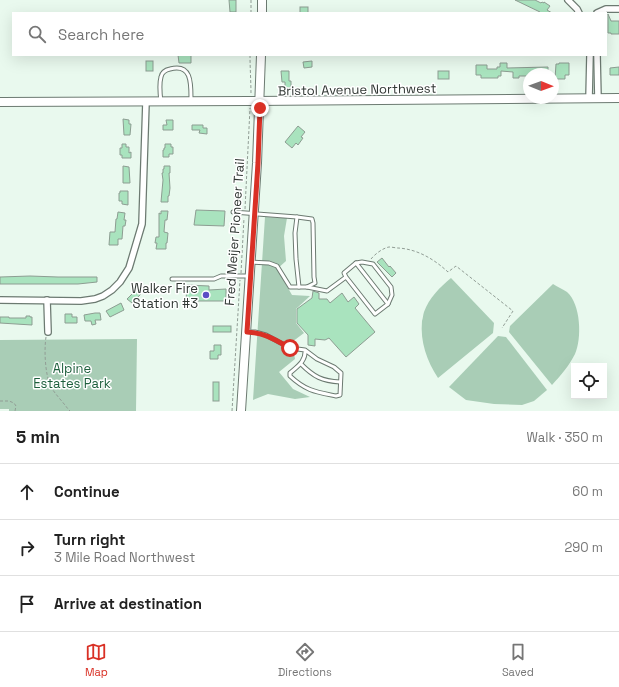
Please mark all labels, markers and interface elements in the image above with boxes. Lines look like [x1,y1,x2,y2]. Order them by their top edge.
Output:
search box [12,12,607,56]
icon: search [26,23,48,45]
text: Search here [58,25,144,44]
north arrow [523,68,559,104]
street label: Bristol Avenue Northwest [277,80,437,99]
route end [251,99,269,117]
street label: Fred Meijer Pioneer Trail [221,158,248,306]
place label: Walker Fire Station #3 [131,280,198,312]
marker: Walker Fire Station #3 [201,290,211,300]
route start [281,339,299,357]
park label: Alpine Estates Park [33,360,111,392]
map controls [571,363,607,399]
button: locate [571,363,607,399]
text: 5 min [16,426,60,448]
text: Walk · 350 m [526,429,603,446]
icon: ahead [16,481,38,503]
text: Continue [54,482,120,501]
text: 60 m [572,483,603,500]
text: Turn right [54,530,125,549]
icon: right [16,537,38,559]
text: 290 m [564,539,603,556]
text: 3 Mile Road Northwest [54,549,195,566]
icon: arrive [16,593,38,615]
text: Arrive at destination [54,594,202,613]
tab: Map [85,641,108,679]
tab: Directions [278,641,332,679]
tab: Saved [502,641,534,679]

